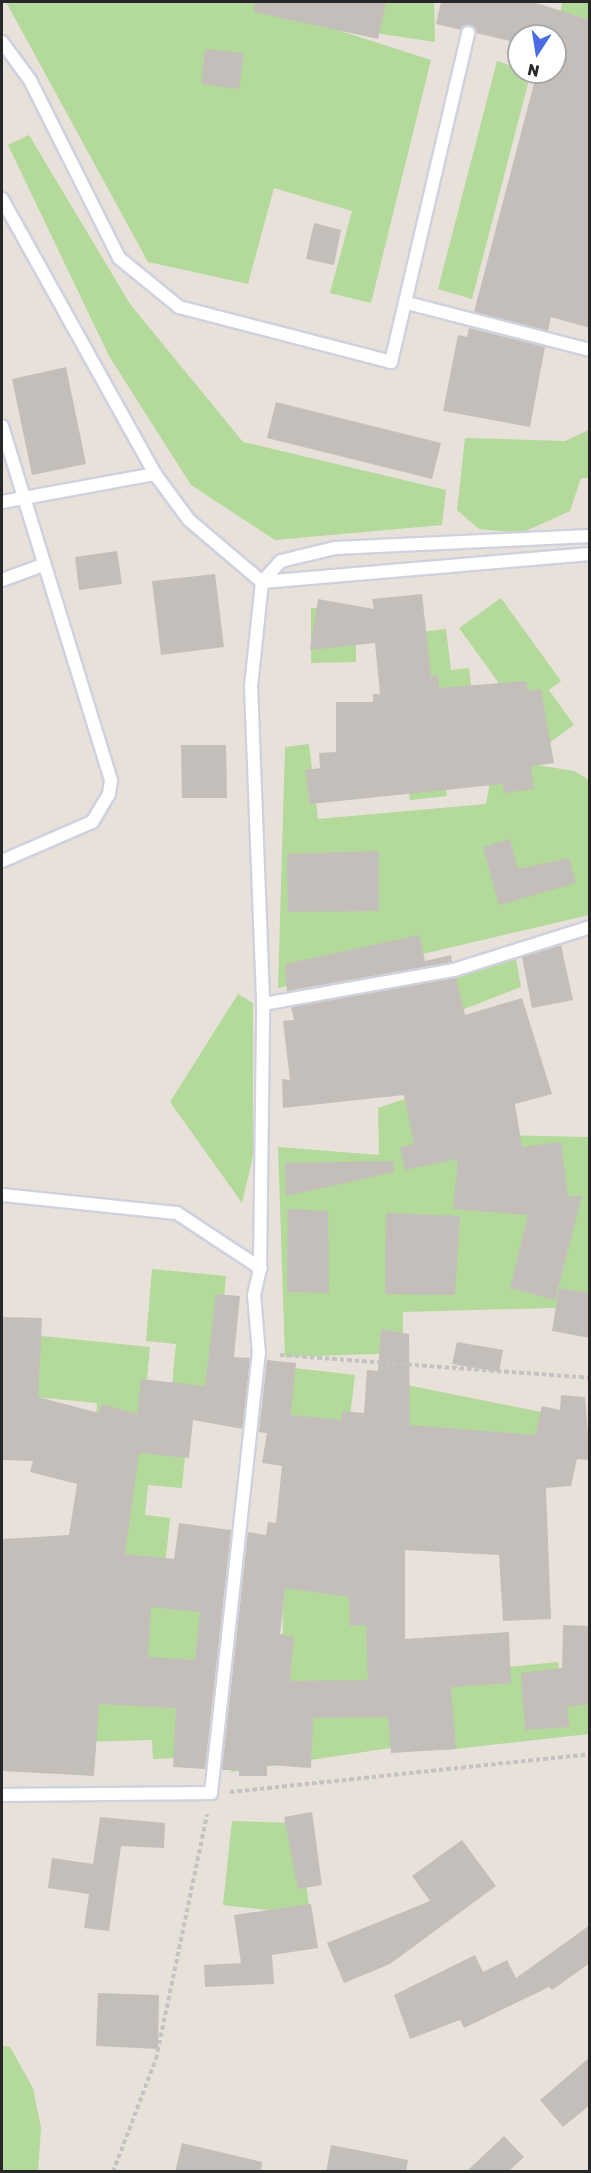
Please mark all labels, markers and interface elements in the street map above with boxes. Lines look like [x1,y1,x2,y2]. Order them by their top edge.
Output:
north arrow [507,24,567,84]
text: N [526,60,541,81]

